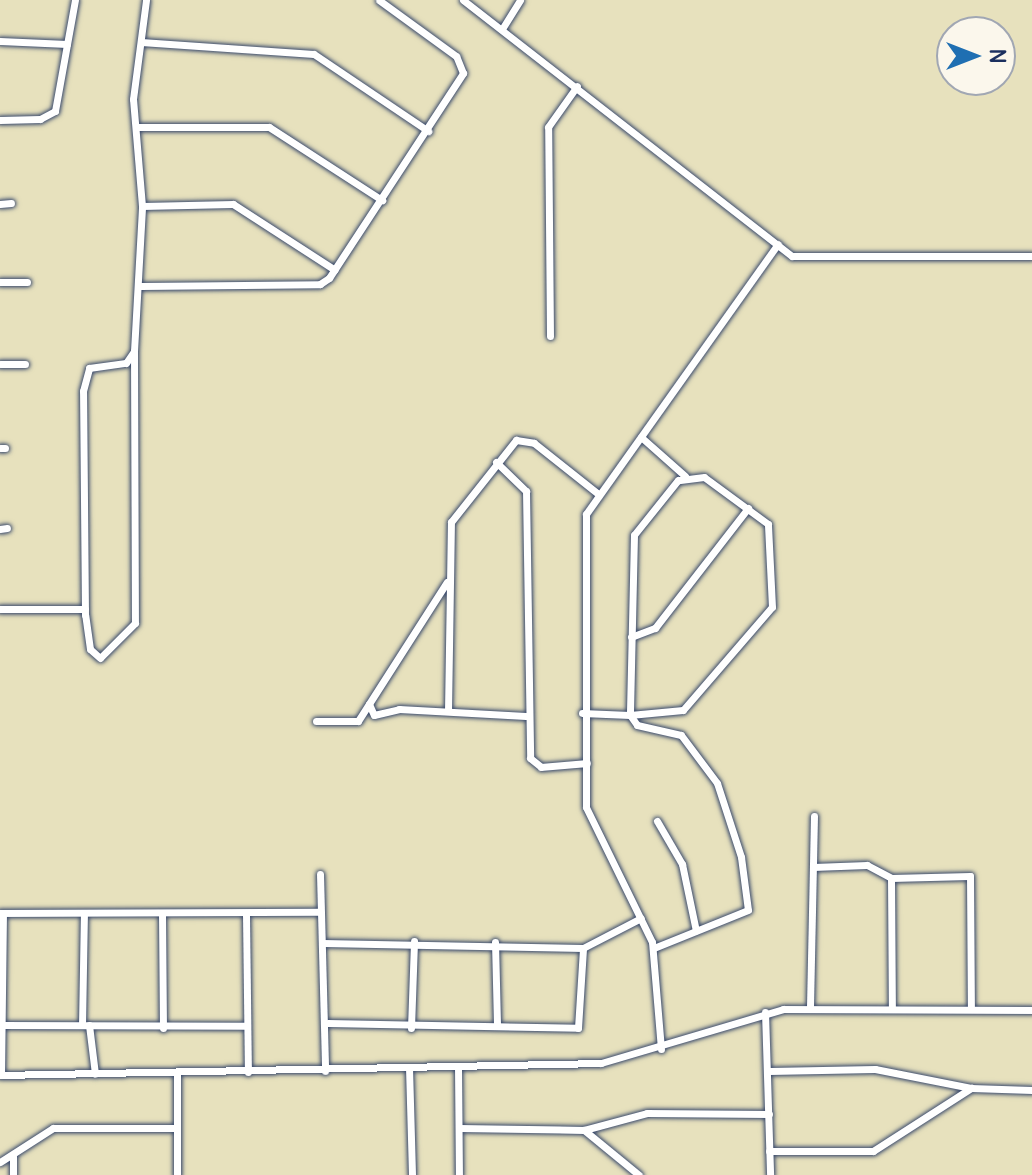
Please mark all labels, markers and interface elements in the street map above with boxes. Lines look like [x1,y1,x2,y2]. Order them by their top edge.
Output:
north arrow [936,16,1016,96]
text: N [984,48,1012,64]

